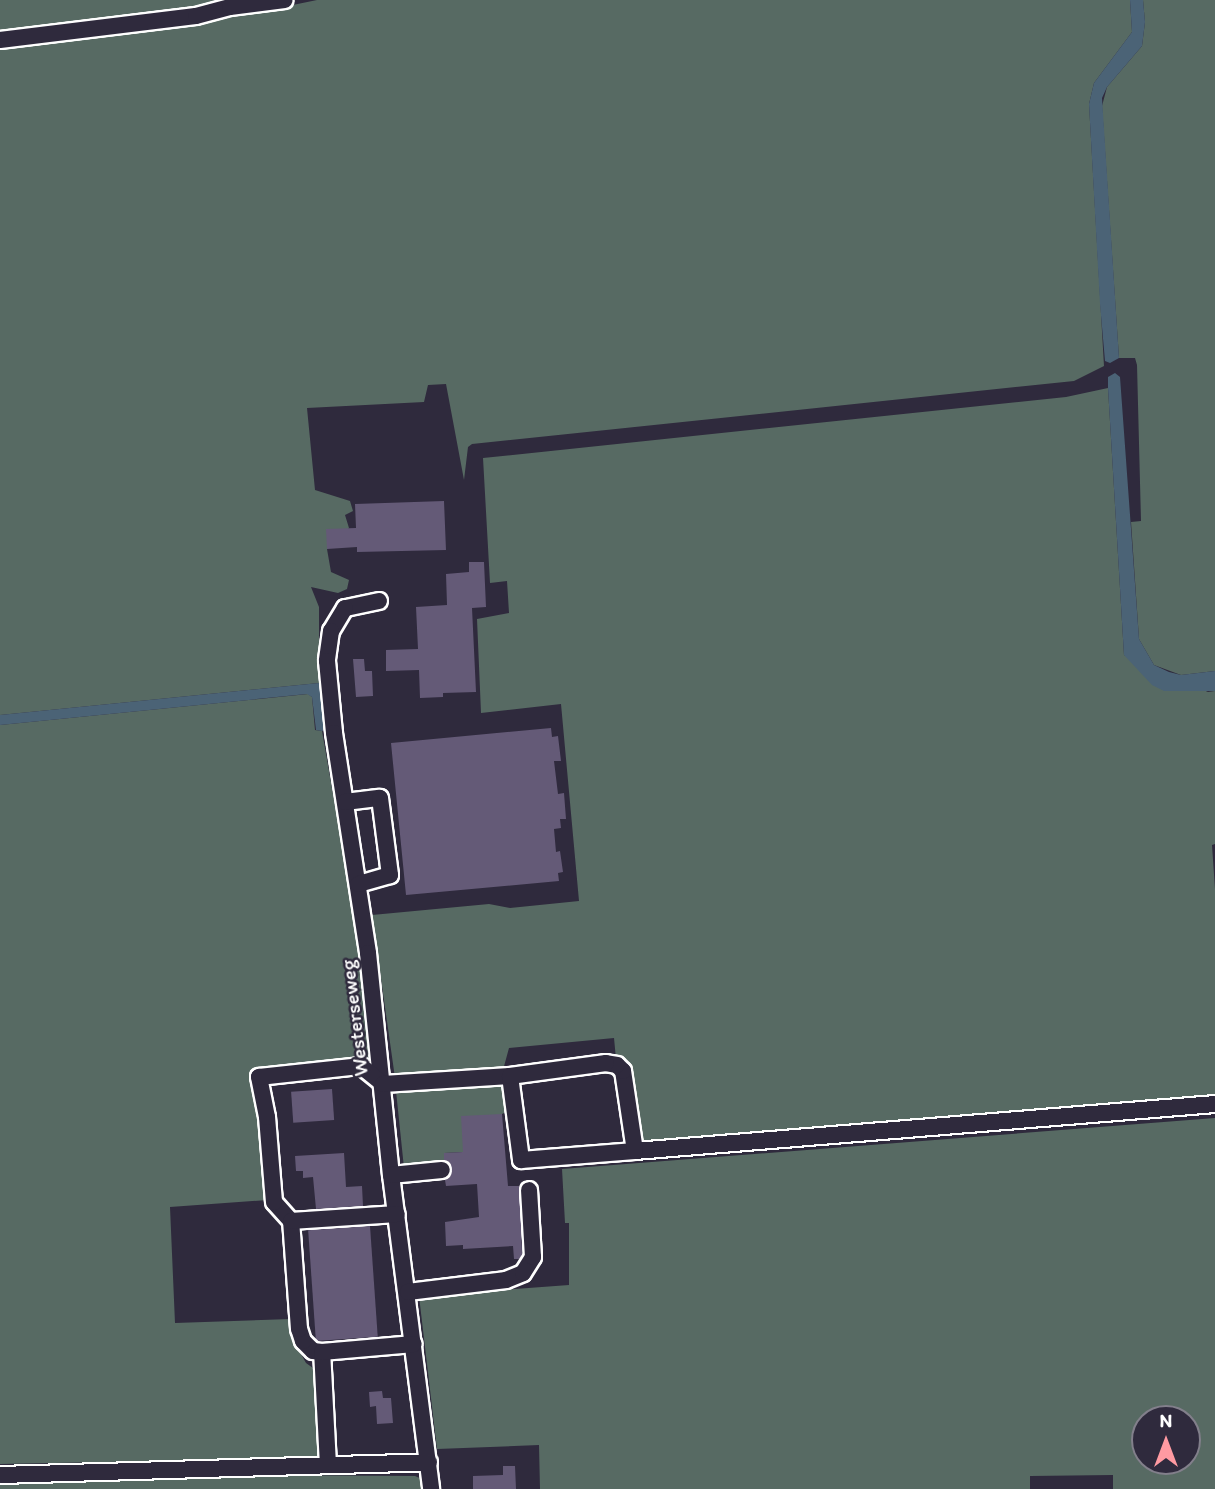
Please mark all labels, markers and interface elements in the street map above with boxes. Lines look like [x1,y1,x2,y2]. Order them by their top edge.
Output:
street label: Westerseweg [334,958,374,1078]
north arrow [1131,1405,1201,1475]
text: N [1160,1409,1172,1432]

